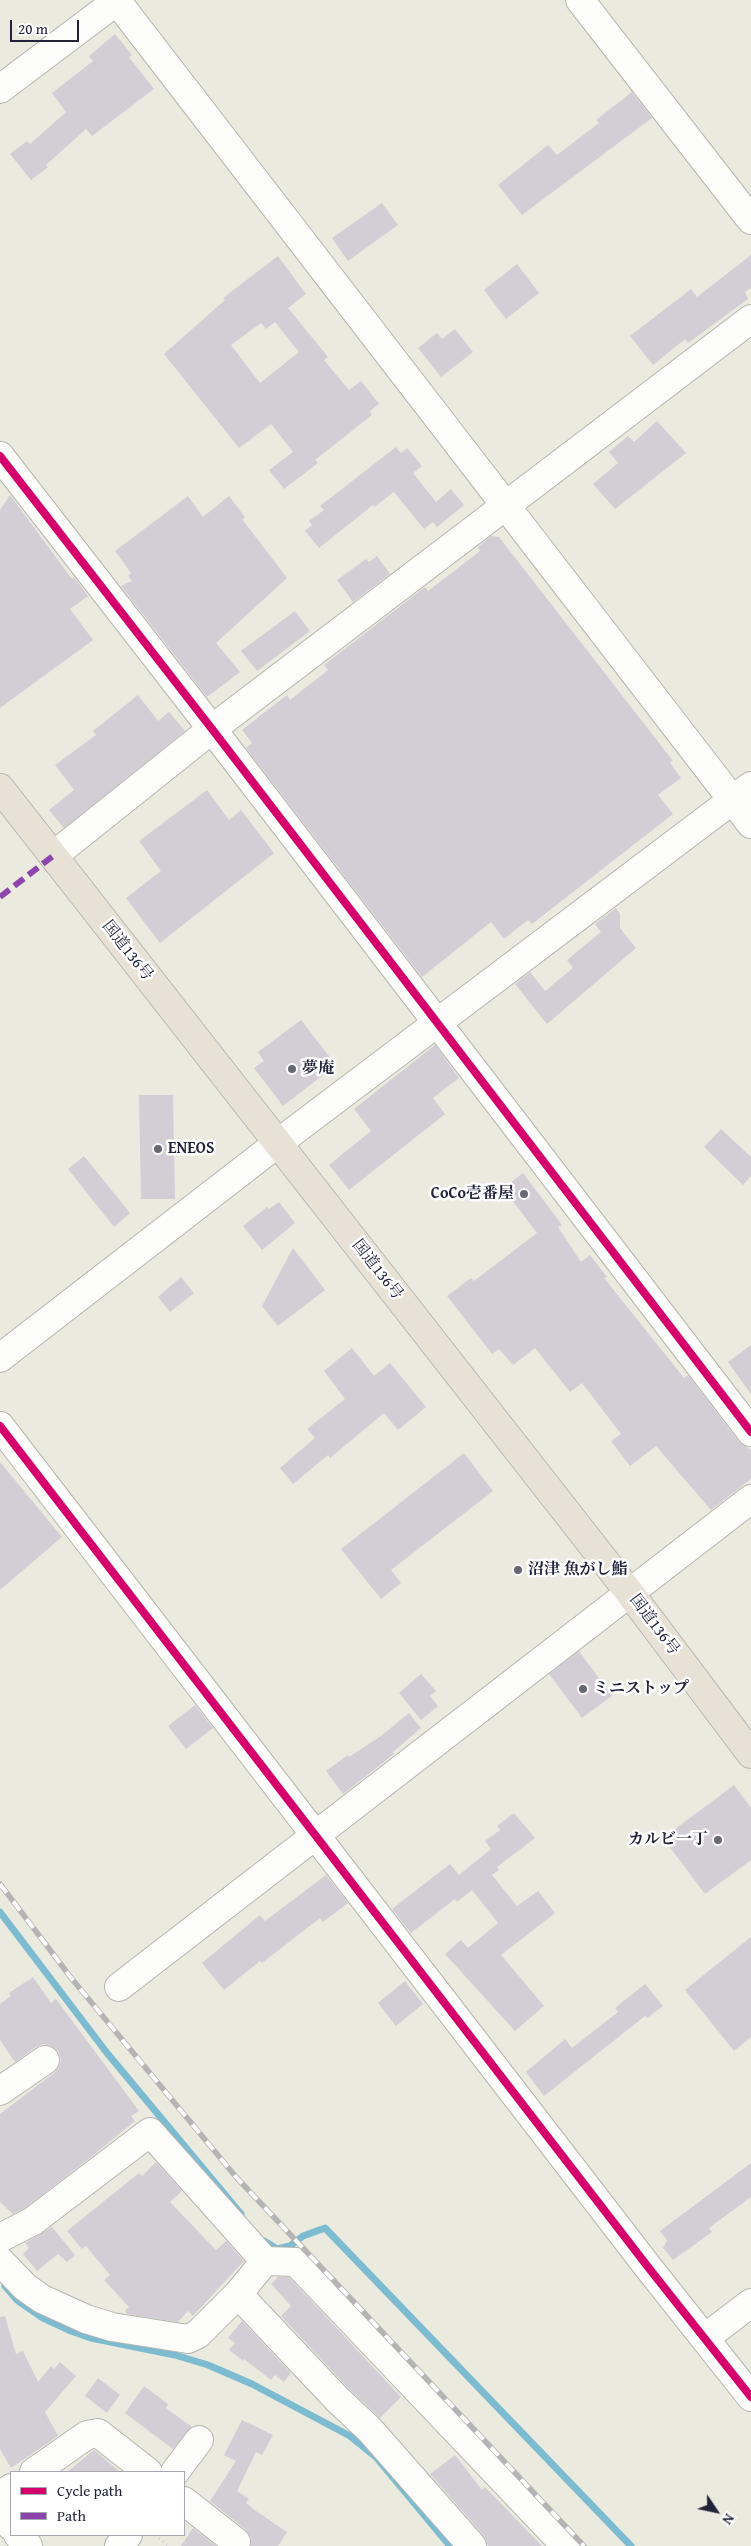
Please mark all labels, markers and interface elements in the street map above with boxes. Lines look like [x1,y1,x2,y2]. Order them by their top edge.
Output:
scale bar [12,10,81,42]
text: 20 m [18,18,48,39]
street label: 国道136号 [98,917,156,985]
place label: 夢庵 [302,1059,334,1079]
marker: 夢庵 [286,1063,298,1075]
place label: ENEOS [168,1139,214,1159]
marker: ENEOS [152,1143,164,1155]
place label: CoCo壱番屋 [431,1184,514,1204]
marker: CoCo壱番屋 [518,1188,530,1200]
street label: 国道136号 [348,1236,406,1304]
place label: 沼津 魚がし鮨 [528,1560,628,1580]
marker: 沼津 魚がし鮨 [512,1564,524,1576]
street label: 国道136号 [625,1591,683,1659]
place label: ミニストップ [593,1679,689,1699]
marker: ミニストップ [577,1683,589,1695]
place label: カルビ一丁 [628,1830,708,1850]
marker: カルビ一丁 [712,1834,724,1846]
legend [10,2471,185,2536]
text: Cycle path [57,2480,123,2501]
north arrow [691,2486,741,2536]
text: Path [57,2505,86,2526]
text: N [718,2510,739,2529]

